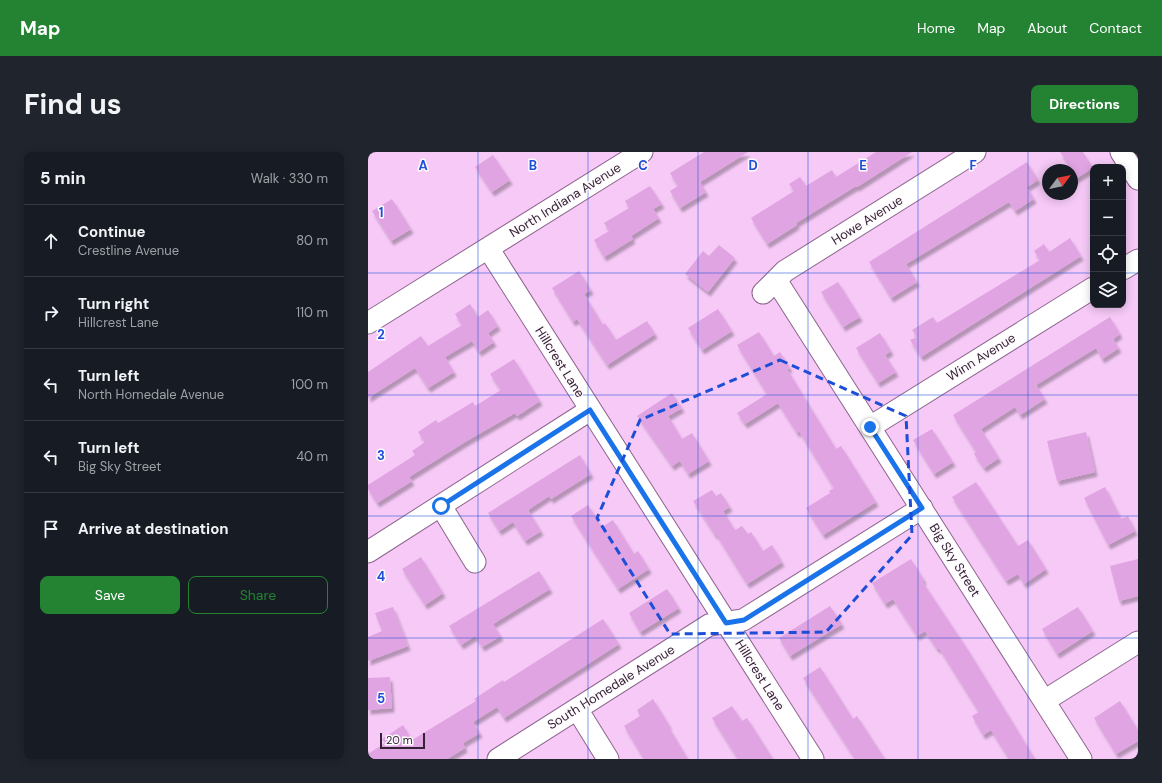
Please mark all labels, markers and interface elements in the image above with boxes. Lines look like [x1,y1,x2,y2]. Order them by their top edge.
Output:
text: Map [20,16,60,41]
text: Home [917,19,955,37]
text: Map [977,19,1005,37]
text: About [1027,19,1067,37]
text: Contact [1089,19,1142,37]
button: Directions [1031,85,1138,123]
text: Find us [24,86,122,123]
text: A [418,157,428,174]
text: B [529,157,537,174]
text: C [638,157,648,174]
text: D [748,157,758,174]
text: E [859,157,867,174]
text: F [969,157,977,174]
street label: North Indiana Avenue [506,159,624,241]
north arrow [1042,164,1078,200]
map controls [1090,164,1126,308]
button: + [1090,164,1126,200]
text: 5 min [40,167,86,189]
text: Walk · 330 m [251,170,328,187]
street label: Howe Avenue [828,191,906,249]
button: − [1090,200,1126,236]
text: 1 [379,204,383,221]
text: Continue [78,222,146,242]
icon: ahead [40,230,62,252]
text: 80 m [296,232,328,249]
button: locate [1090,236,1126,272]
text: Crestline Avenue [78,242,179,259]
button: layers [1090,272,1126,308]
text: Turn right [78,294,149,314]
icon: right [40,302,62,324]
text: 110 m [296,304,328,321]
text: Hillcrest Lane [78,314,159,331]
street label: Hillcrest Lane [531,323,589,401]
text: 2 [377,326,385,343]
street label: Winn Avenue [943,329,1019,385]
text: Turn left [78,366,139,386]
icon: left [40,374,62,396]
text: 100 m [291,376,328,393]
text: North Homedale Avenue [78,386,224,403]
route end [861,418,879,436]
text: Turn left [78,438,139,458]
icon: left [40,446,62,468]
text: 3 [377,447,385,464]
text: 40 m [296,448,328,465]
text: Big Sky Street [78,458,161,475]
route start [432,497,450,515]
icon: arrive [40,518,62,540]
text: Arrive at destination [78,519,229,539]
street label: Big Sky Street [926,520,984,600]
text: 4 [377,568,385,585]
button: Save [40,576,180,614]
button: Share [188,576,328,614]
street label: Hillcrest Lane [731,636,789,714]
street label: South Homedale Avenue [544,641,678,733]
text: 5 [377,690,385,707]
scale bar [380,731,425,750]
text: 20 m [386,733,412,747]

